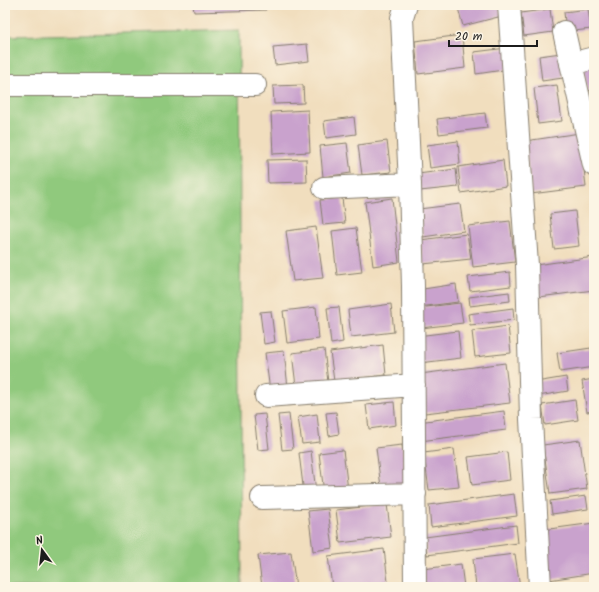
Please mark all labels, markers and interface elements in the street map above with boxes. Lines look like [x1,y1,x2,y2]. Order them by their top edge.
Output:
scale bar [449,22,537,48]
text: 20 m [455,27,483,46]
north arrow [22,530,62,570]
text: N [34,532,45,551]

